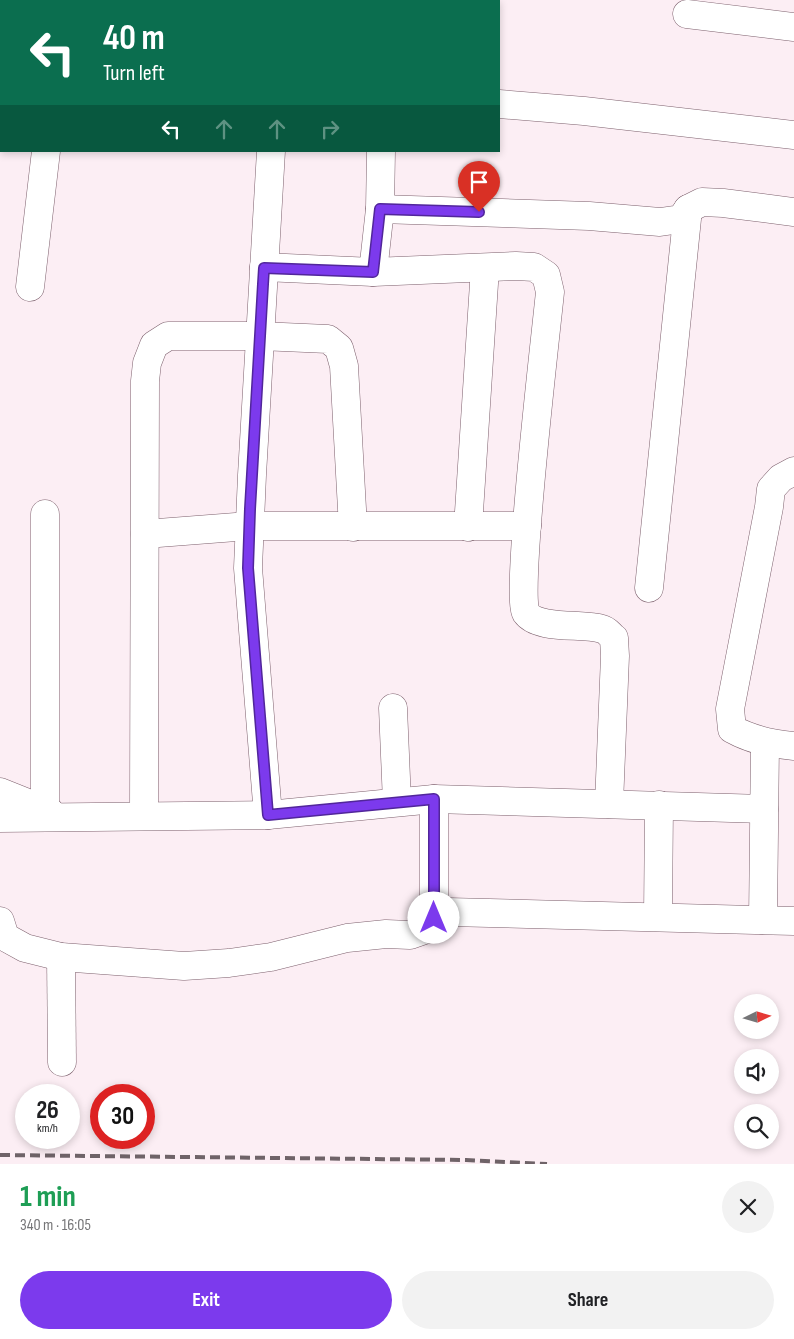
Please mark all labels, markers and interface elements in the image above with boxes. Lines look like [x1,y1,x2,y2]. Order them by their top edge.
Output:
text: 40 m [103,17,165,60]
icon: left [20,20,85,85]
text: Turn left [103,60,165,87]
icon: left [157,115,185,143]
icon: ahead [210,115,238,143]
icon: ahead [263,115,291,143]
icon: right [316,115,344,143]
pin [458,161,500,212]
icon: arrive [465,168,493,196]
position arrow [407,891,459,943]
north arrow [734,994,779,1039]
map controls [734,994,779,1149]
button: sound [734,1049,779,1094]
speed limit sign: 30 [90,1084,155,1149]
text: 26 [36,1095,59,1126]
button: search [734,1104,779,1149]
text: km/h [37,1121,58,1136]
text: 1 min [20,1179,76,1215]
button: close [722,1181,774,1233]
text: 340 m · 16:05 [20,1216,91,1235]
button: Exit [20,1271,392,1329]
button: Share [402,1271,774,1329]

